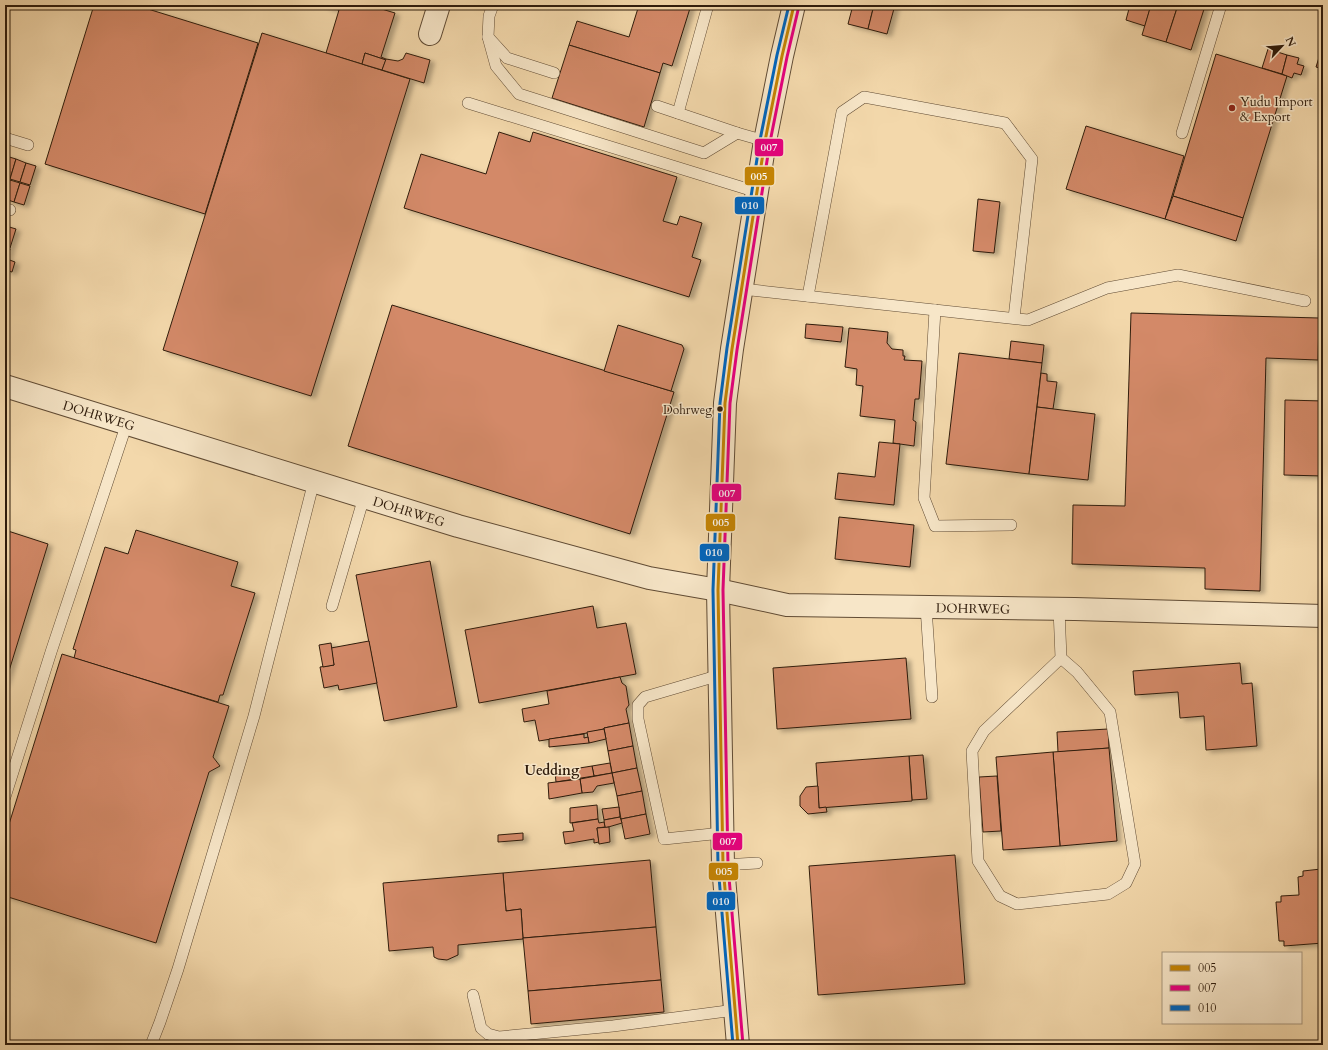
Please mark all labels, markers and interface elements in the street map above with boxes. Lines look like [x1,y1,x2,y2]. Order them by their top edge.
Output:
north arrow [1262,26,1302,66]
text: N [1282,34,1300,50]
place label: Yudu Import & Export [1240,93,1313,126]
marker: Yudu Import & Export [1227,103,1237,113]
line badge: 007 [754,138,784,157]
text: 007 [761,140,778,155]
line badge: 005 [744,166,775,186]
text: 005 [751,169,768,184]
line badge: 010 [734,196,765,215]
text: 010 [742,198,759,213]
street label: DOHRWEG [61,396,137,435]
place label: Dohrweg [663,402,712,418]
marker: Dohrweg [715,404,725,414]
line badge: 007 [711,483,742,502]
text: 007 [719,486,736,501]
street label: DOHRWEG [371,492,447,531]
line badge: 005 [705,513,736,532]
text: 005 [713,515,730,530]
line badge: 010 [699,543,730,562]
text: 010 [706,545,723,560]
street label: DOHRWEG [936,599,1010,619]
district label: Uedding [525,761,580,780]
line badge: 007 [712,832,743,851]
text: 007 [720,834,737,849]
line badge: 005 [708,862,739,881]
text: 005 [716,864,733,879]
line badge: 010 [706,891,736,911]
text: 010 [713,894,730,909]
legend [1162,952,1302,1024]
text: 005 [1198,960,1216,976]
text: 007 [1198,980,1216,996]
text: 010 [1198,1000,1216,1016]

